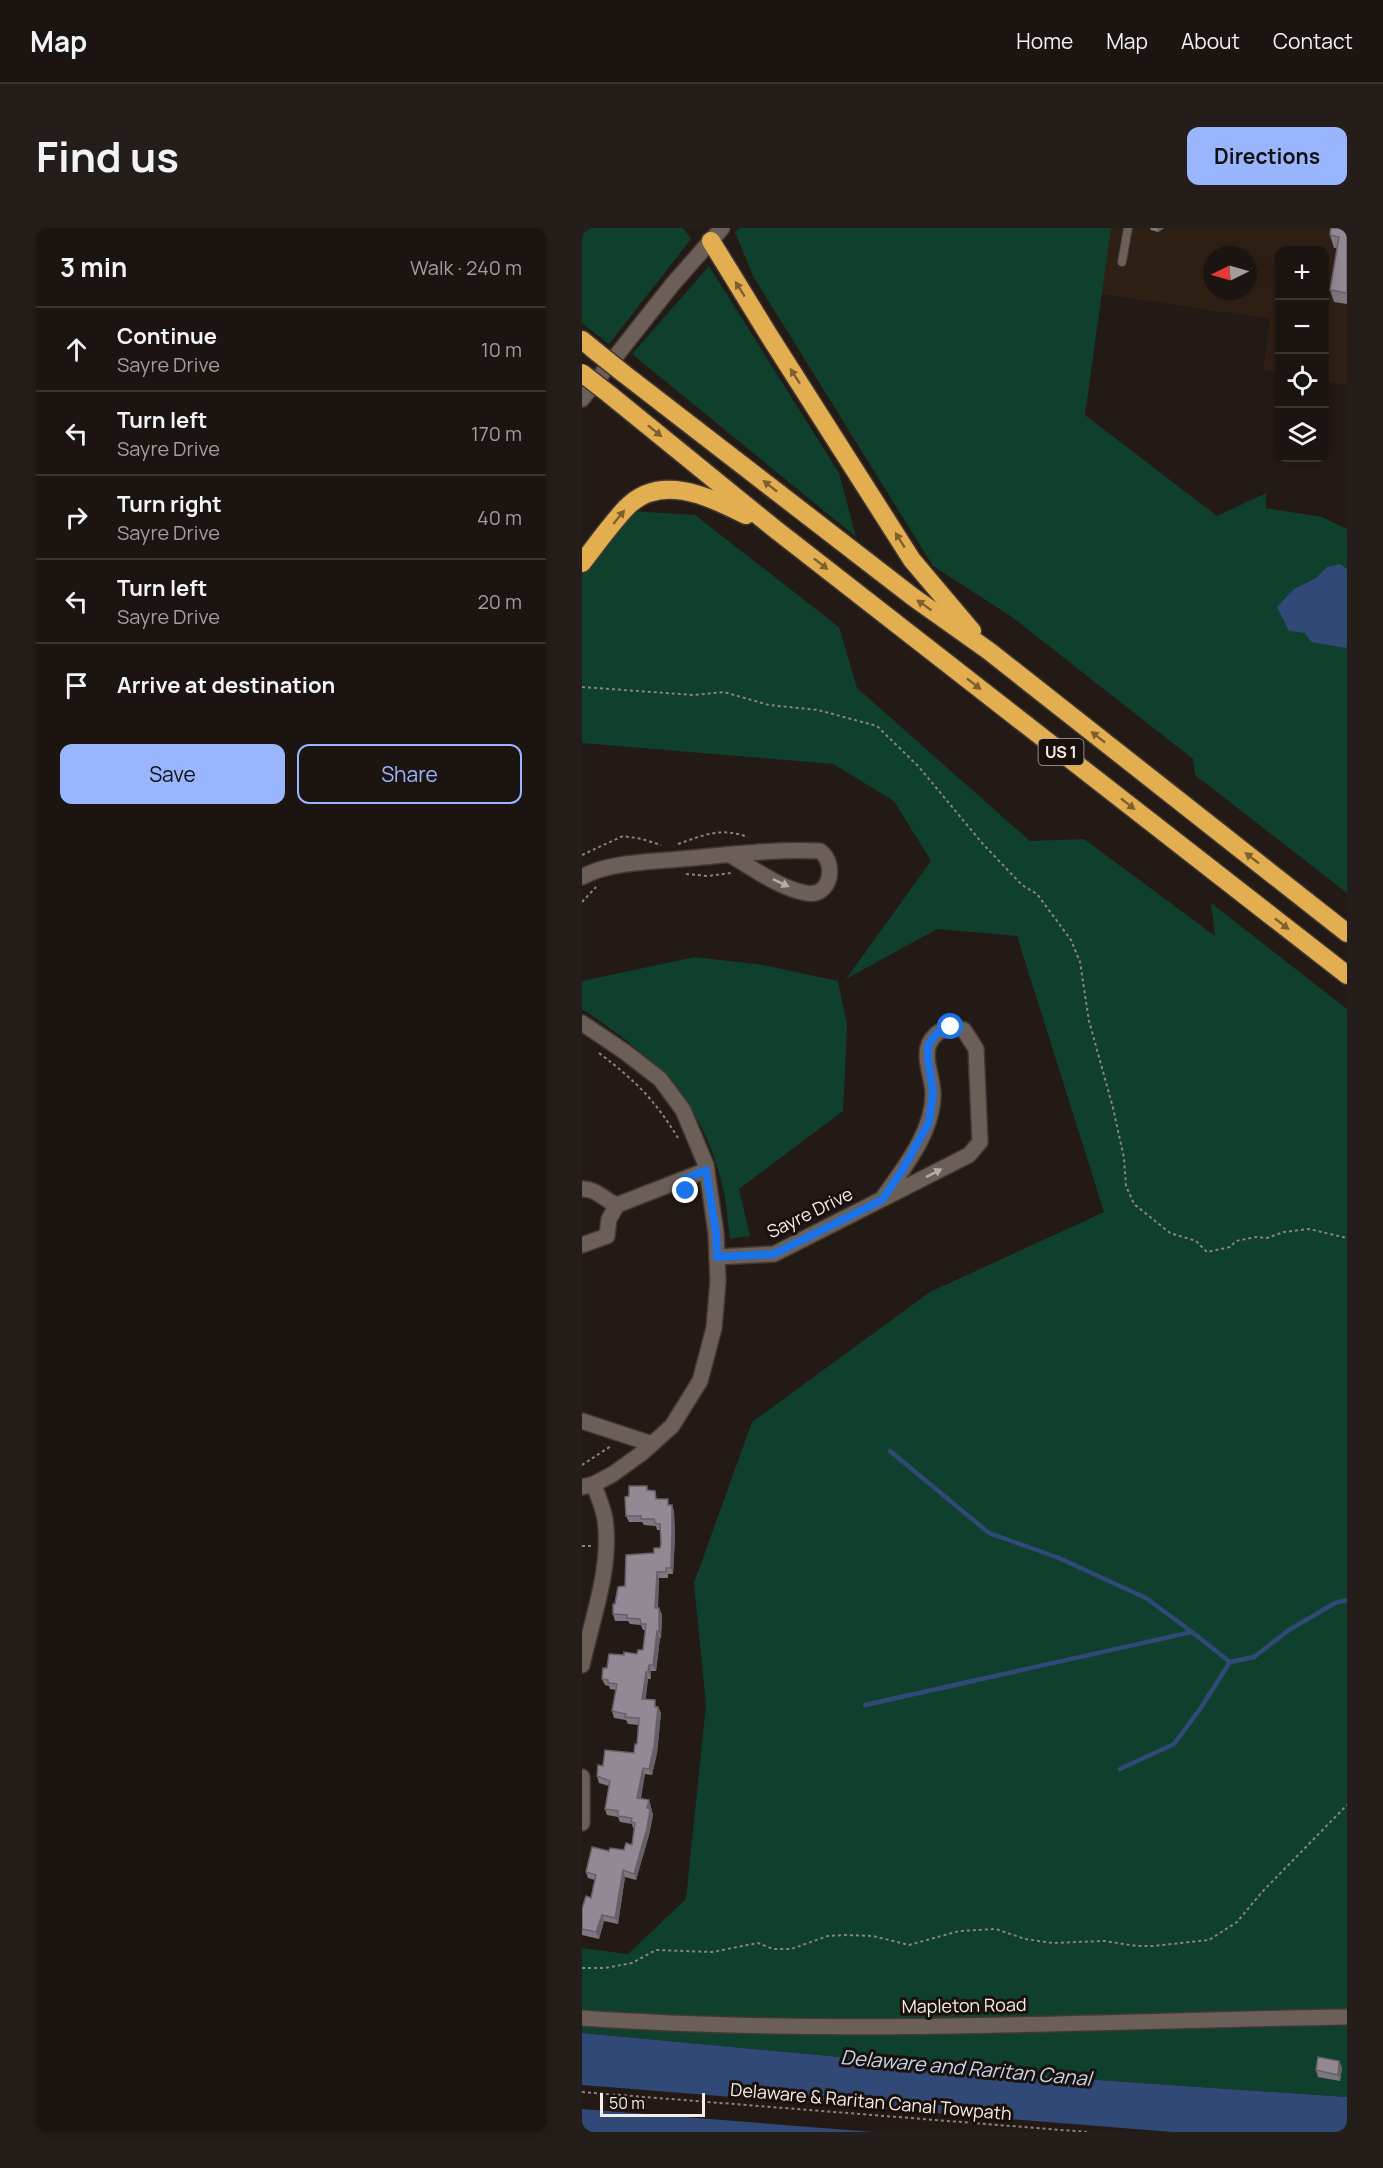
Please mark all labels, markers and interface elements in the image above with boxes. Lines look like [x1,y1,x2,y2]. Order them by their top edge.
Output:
text: Map [30,22,87,60]
text: Home [1016,27,1073,55]
text: Map [1106,27,1148,55]
text: About [1181,27,1240,55]
text: Contact [1273,27,1353,55]
text: Find us [36,127,179,185]
button: Directions [1187,127,1347,185]
north arrow [1203,246,1257,300]
map controls [1275,246,1329,462]
button: + [1275,246,1329,300]
text: 3 min [60,249,127,285]
text: Walk · 240 m [410,254,522,281]
one-way arrow [735,281,746,297]
button: − [1275,300,1329,354]
text: Continue [117,321,217,351]
icon: ahead [60,333,93,366]
text: 10 m [481,336,522,363]
text: Sayre Drive [117,351,220,378]
button: locate [1275,354,1329,408]
one-way arrow [789,368,801,384]
text: Turn left [117,405,207,435]
button: layers [1275,408,1329,462]
icon: left [60,417,93,450]
text: 170 m [471,420,522,447]
one-way arrow [647,425,663,438]
text: Sayre Drive [117,435,220,462]
one-way arrow [762,481,777,493]
text: Turn right [117,489,222,519]
icon: right [60,501,93,534]
text: 40 m [477,504,522,531]
one-way arrow [612,509,625,525]
text: Sayre Drive [117,519,220,546]
one-way arrow [894,532,905,548]
one-way arrow [813,558,828,570]
text: Turn left [117,573,207,603]
icon: left [60,585,93,618]
text: 20 m [477,588,522,615]
one-way arrow [917,599,933,611]
text: Sayre Drive [117,603,220,630]
icon: arrive [60,669,93,702]
text: Arrive at destination [117,670,335,700]
one-way arrow [967,678,982,690]
one-way arrow [1091,732,1106,744]
road number: US 1 [1038,739,1084,765]
button: Save [60,744,285,804]
button: Share [297,744,522,804]
one-way arrow [1120,798,1136,811]
one-way arrow [1244,852,1259,864]
one-way arrow [772,878,790,888]
one-way arrow [1274,918,1290,931]
route start [937,1013,963,1039]
one-way arrow [925,1168,942,1178]
route end [672,1177,698,1203]
street label: Sayre Drive [763,1181,856,1243]
street label: Mapleton Road [901,1992,1027,2018]
water label: Delaware and Raritan Canal [840,2043,1095,2092]
street label: Delaware & Raritan Canal Towpath [729,2077,1013,2125]
scale bar [600,2090,705,2118]
text: 50 m [609,2092,645,2114]

